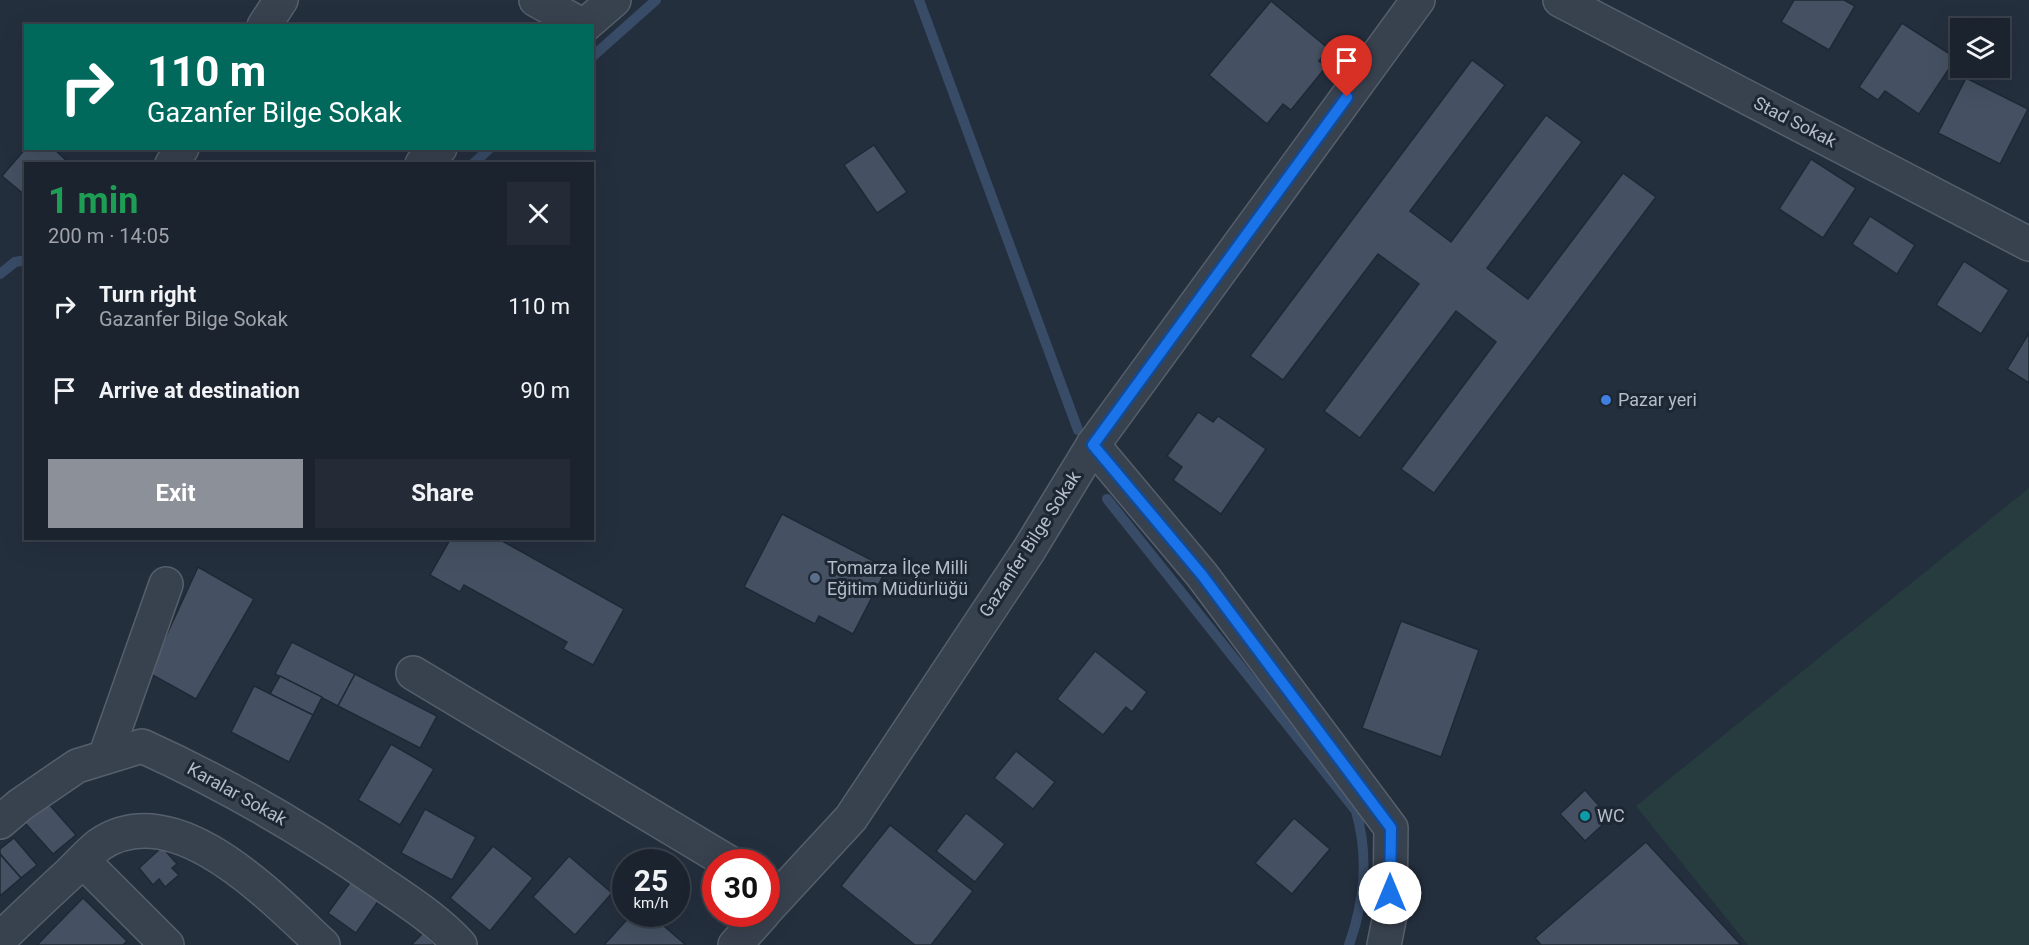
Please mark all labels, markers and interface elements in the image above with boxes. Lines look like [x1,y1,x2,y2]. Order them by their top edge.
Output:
map controls [1950,18,2010,78]
button: layers [1950,18,2010,78]
pin [1321,35,1372,97]
icon: arrive [1330,44,1363,77]
text: 110 m [147,47,266,96]
icon: right [48,48,126,126]
street label: Stad Sokak [1750,92,1841,152]
text: Gazanfer Bilge Sokak [147,97,402,129]
text: 1 min [48,180,139,222]
button: close [507,182,570,245]
text: 200 m · 14:05 [48,224,169,248]
text: Turn right [99,282,196,307]
icon: right [48,290,81,323]
text: 110 m [508,294,570,319]
text: Gazanfer Bilge Sokak [99,307,288,331]
icon: arrive [48,374,81,407]
text: Arrive at destination [99,378,300,403]
text: 90 m [521,378,570,403]
place label: Pazar yeri [1618,389,1697,410]
marker: Pazar yeri [1599,393,1613,407]
button: Exit [48,459,303,528]
button: Share [315,459,570,528]
street label: Gazanfer Bilge Sokak [974,466,1085,621]
place label: Tomarza İlçe Milli Eğitim Müdürlüğü [827,557,968,599]
marker: Tomarza İlçe Milli Eğitim Müdürlüğü [808,571,822,585]
street label: Karalar Sokak [184,758,291,830]
place label: WC [1597,805,1625,826]
marker: WC [1578,809,1592,823]
speed limit sign: 30 [702,849,780,927]
position arrow [1358,861,1422,925]
text: 25 [634,863,668,898]
text: km/h [633,894,669,912]

